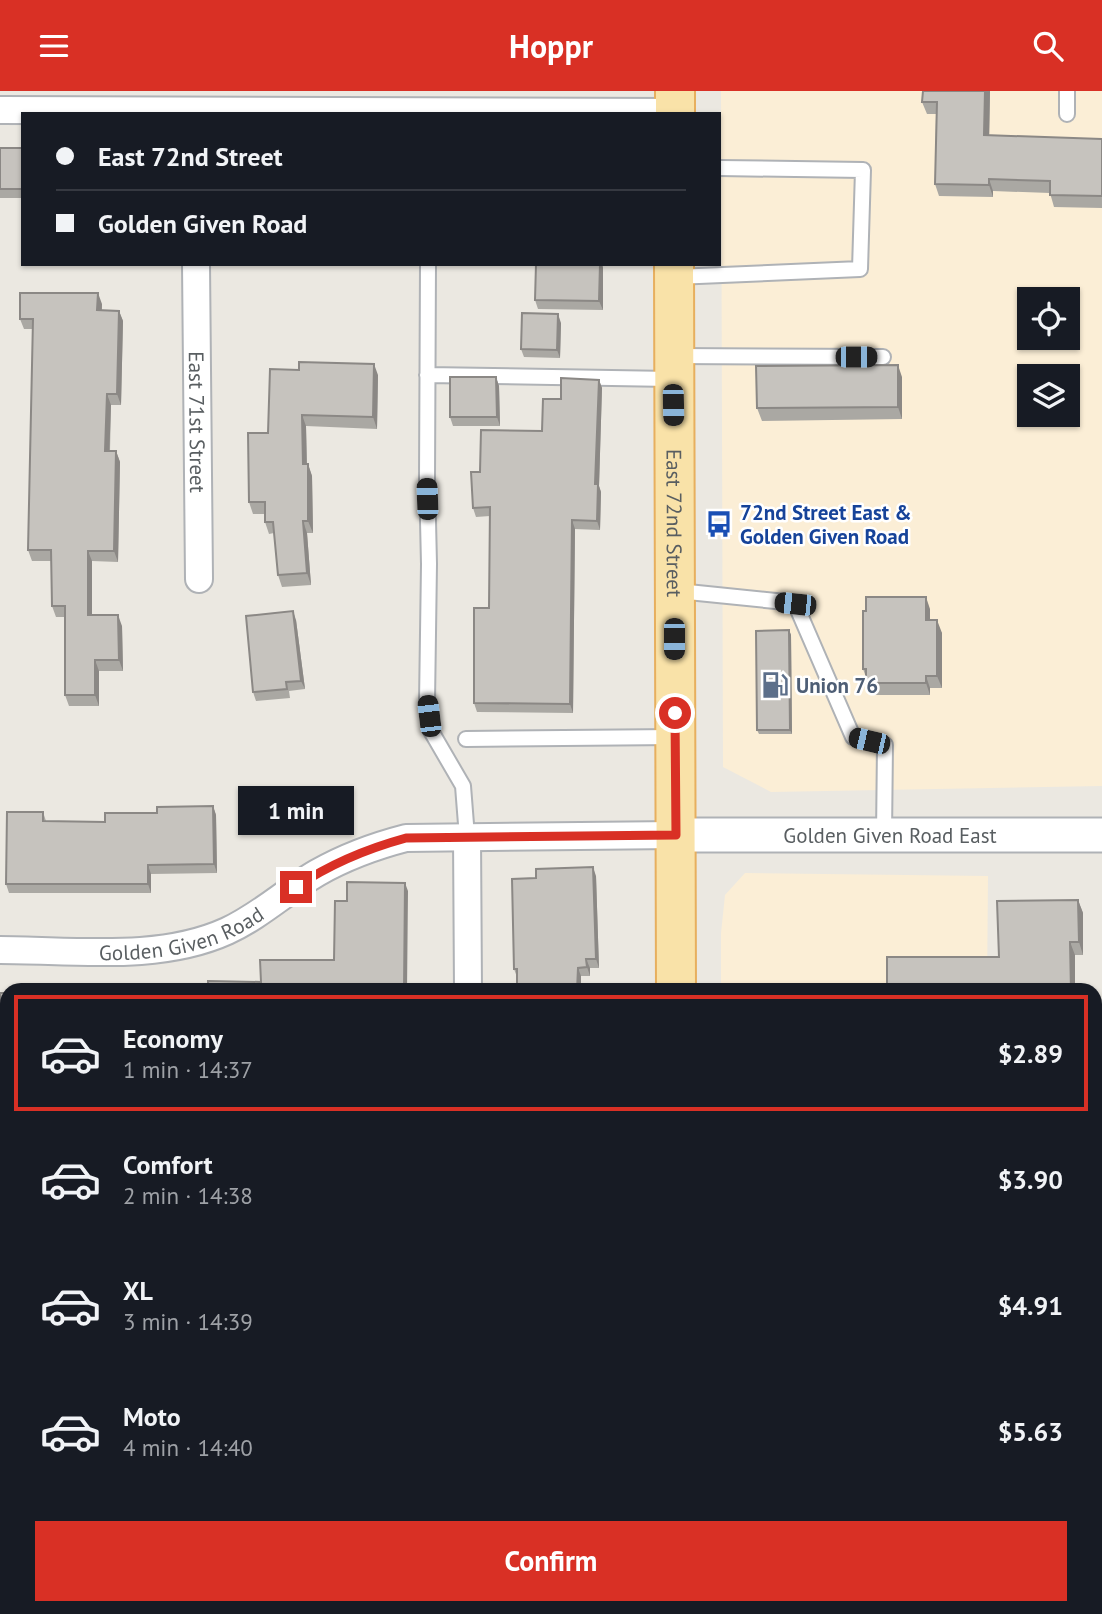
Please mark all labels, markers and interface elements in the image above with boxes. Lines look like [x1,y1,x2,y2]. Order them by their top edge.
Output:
text: Hoppr [509,25,593,67]
icon: menu [35,27,73,65]
icon: search [1029,27,1067,65]
text: East 72nd Street [98,140,283,173]
text: Golden Given Road [98,207,307,240]
map controls [1017,287,1080,427]
button: locate [1017,287,1080,350]
car [836,347,878,368]
street label: East 71st Street [183,351,212,493]
button: layers [1017,364,1080,427]
car [663,384,684,426]
street label: East 72nd Street [661,449,688,597]
car [416,478,439,520]
place label: 72nd Street East & Golden Given Road [740,499,912,550]
bus stop icon: 72nd Street East & Golden Given Road [704,509,734,539]
car [774,591,817,617]
car [664,618,685,660]
fuel station icon: Union 76 [760,670,790,700]
place label: Union 76 [796,672,878,699]
car [417,694,442,738]
route start [659,697,691,729]
car [847,726,892,756]
callout: 1 min [238,785,354,835]
text: 1 min [268,796,324,825]
street label: Golden Given Road East [783,822,997,849]
route end [280,871,312,903]
street label: Golden Given Road [99,900,268,966]
icon: car [39,1022,102,1085]
text: Economy [123,1022,223,1055]
text: $2.89 [998,1037,1063,1070]
text: 1 min · 14:37 [123,1055,253,1084]
icon: car [39,1148,102,1211]
text: Comfort [123,1148,213,1181]
text: $3.90 [998,1163,1063,1196]
text: 2 min · 14:38 [123,1181,253,1210]
icon: car [39,1274,102,1337]
text: XL [123,1274,153,1307]
text: $4.91 [998,1289,1063,1322]
text: 3 min · 14:39 [123,1307,253,1336]
icon: car [39,1400,102,1463]
text: Moto [123,1400,181,1433]
text: $5.63 [998,1415,1063,1448]
text: 4 min · 14:40 [123,1433,253,1462]
button: Confirm [35,1521,1067,1601]

